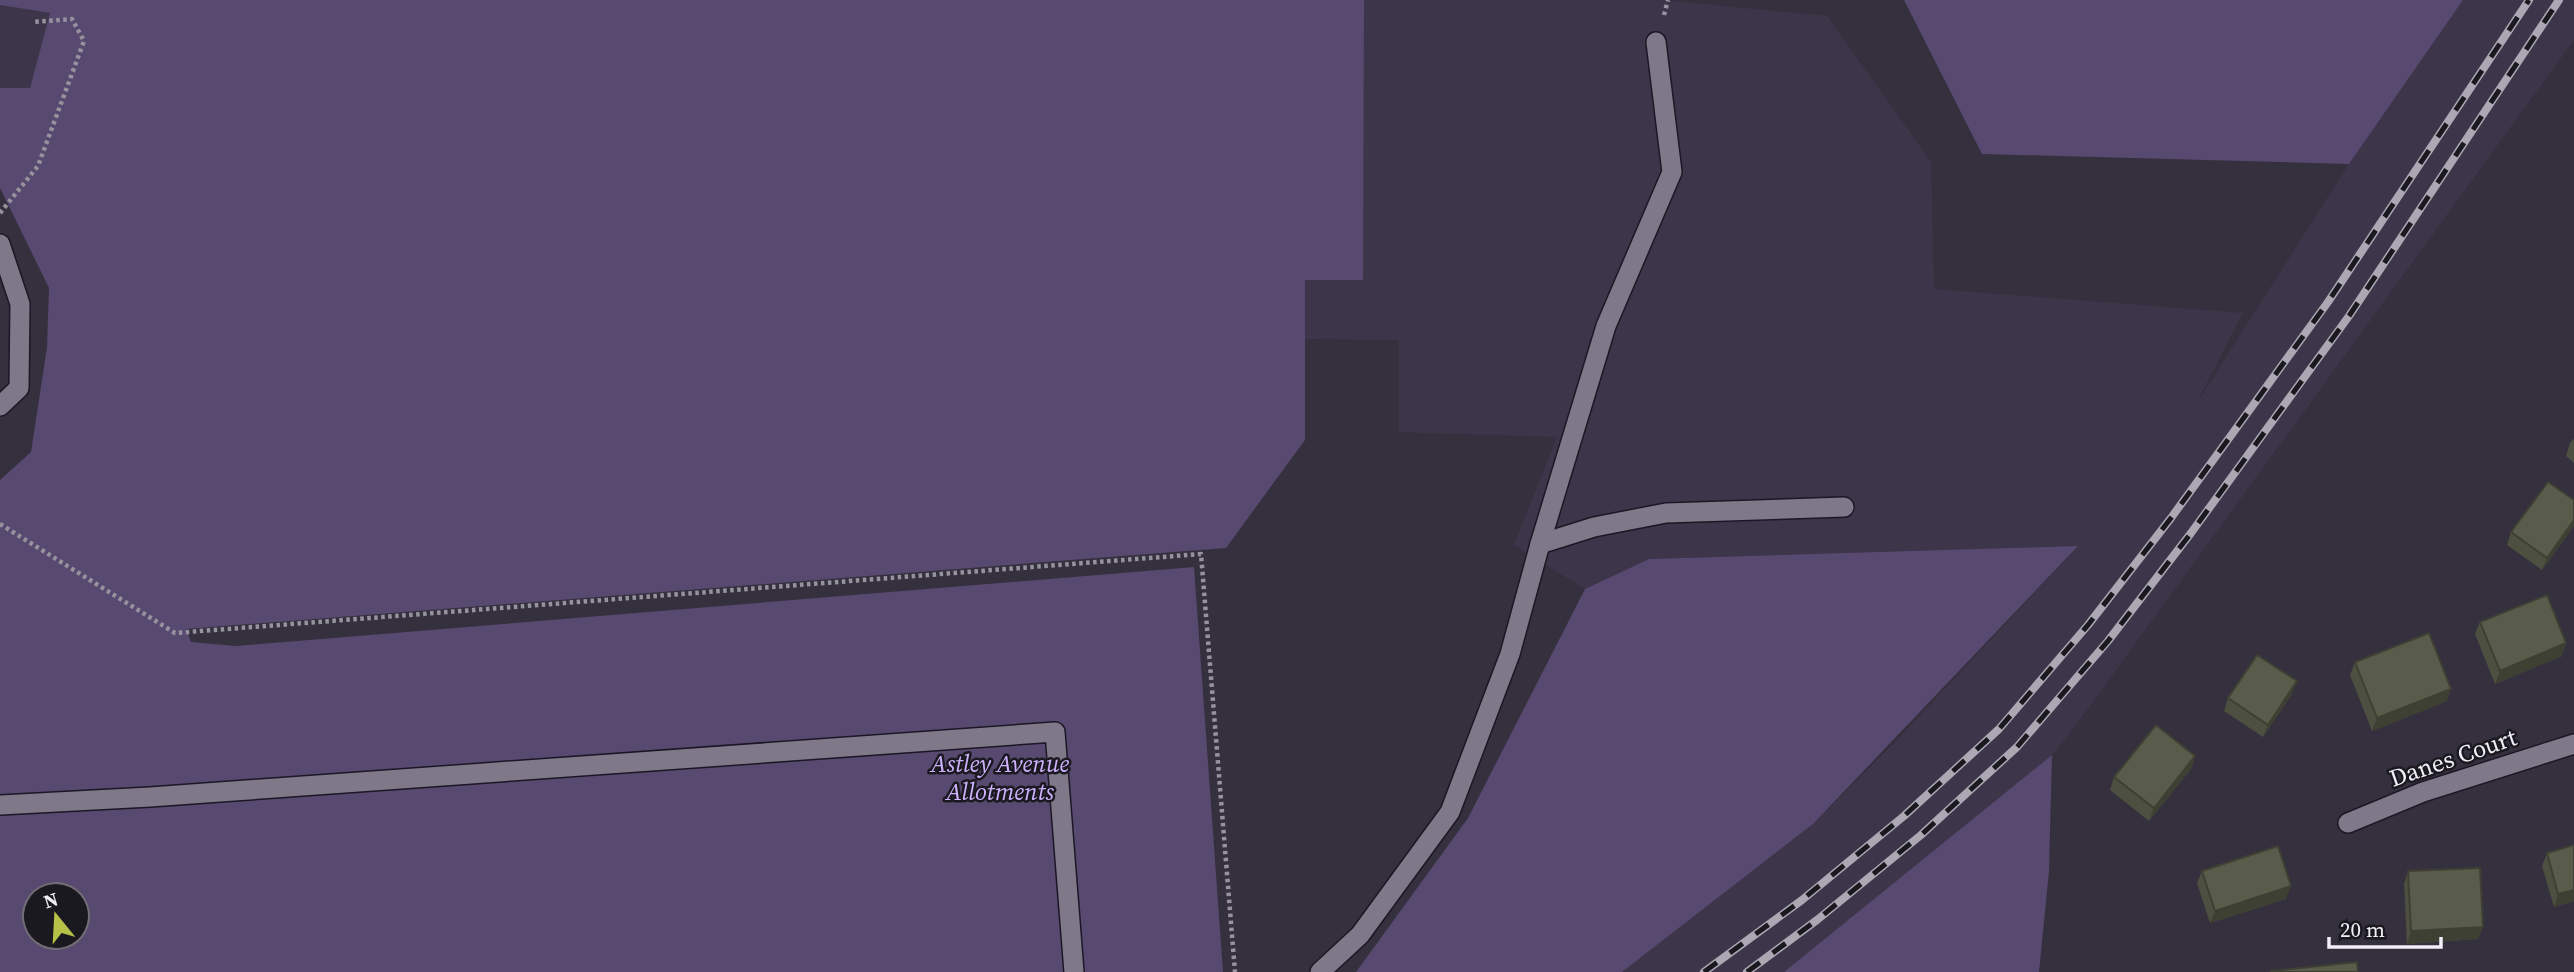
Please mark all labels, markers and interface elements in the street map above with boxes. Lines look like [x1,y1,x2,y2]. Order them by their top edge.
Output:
street label: Danes Court [2385,720,2521,795]
park label: Astley Avenue Allotments [929,747,1070,808]
north arrow [21,881,91,951]
text: N [40,885,61,914]
scale bar [2329,906,2441,950]
text: 20 m [2340,915,2385,944]

